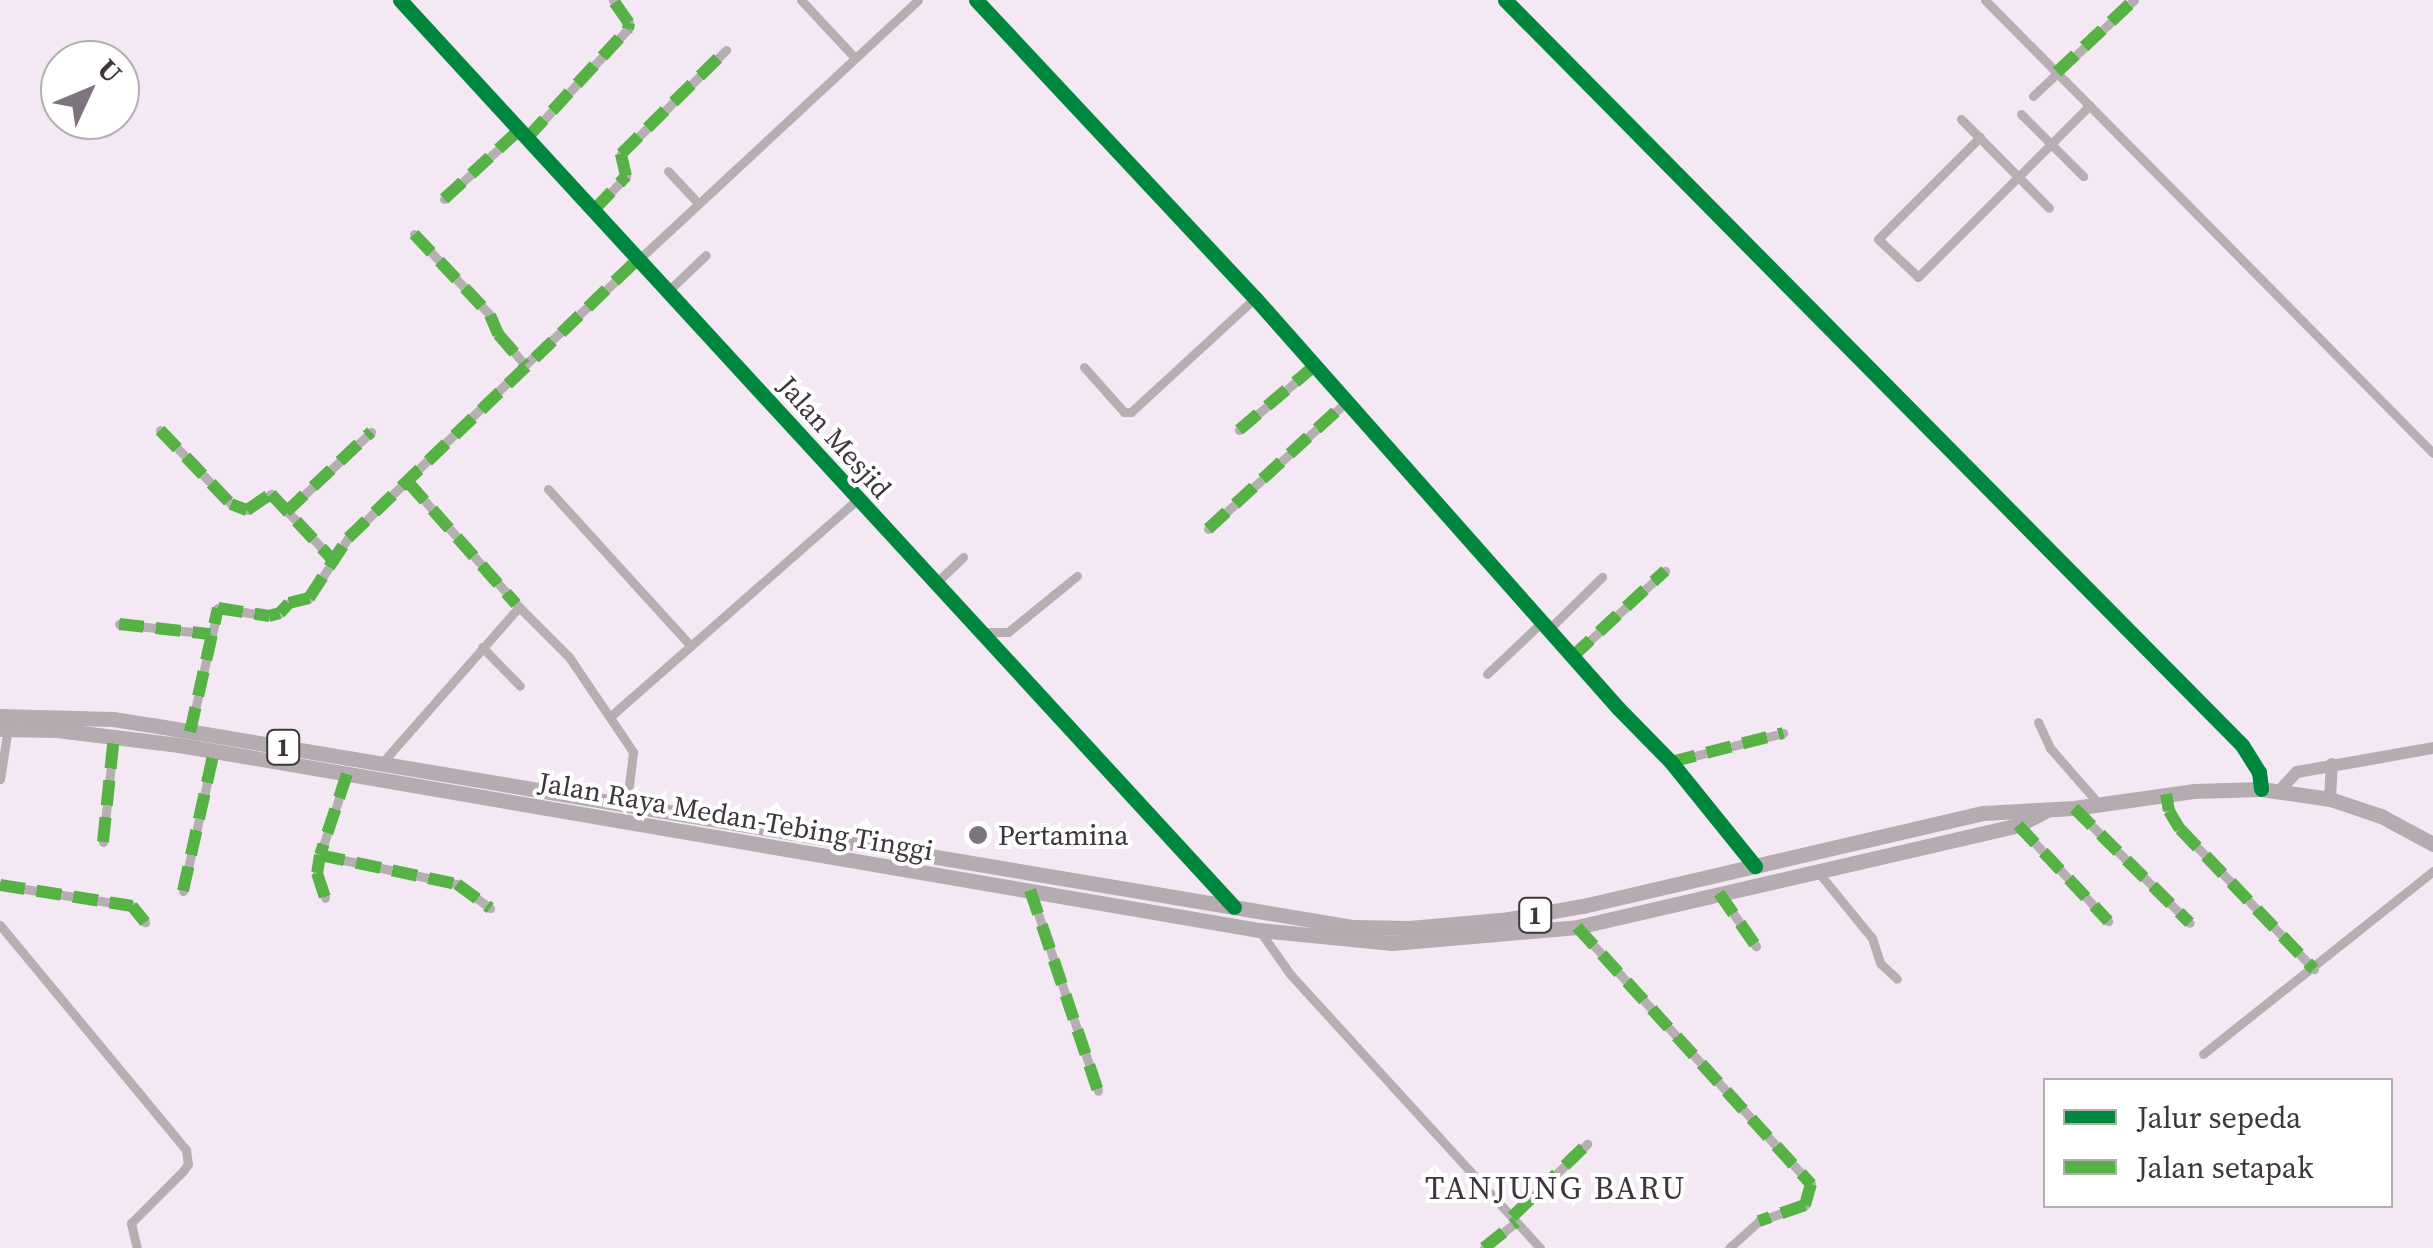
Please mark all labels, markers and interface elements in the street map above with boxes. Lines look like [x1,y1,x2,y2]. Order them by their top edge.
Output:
north arrow [40,40,140,140]
text: U [89,50,131,91]
street label: Jalan Mesjid [771,369,899,505]
road number: 1 [266,727,300,767]
street label: Jalan Raya Medan-Tebing Tinggi [536,765,936,867]
place label: Pertamina [998,818,1129,852]
marker: Pertamina [967,824,989,846]
road number: 1 [1518,895,1552,935]
legend [2043,1078,2393,1208]
text: Jalur sepeda [2137,1097,2301,1138]
text: Jalan setapak [2137,1147,2314,1188]
district label: TANJUNG BARU [1425,1169,1687,1207]

